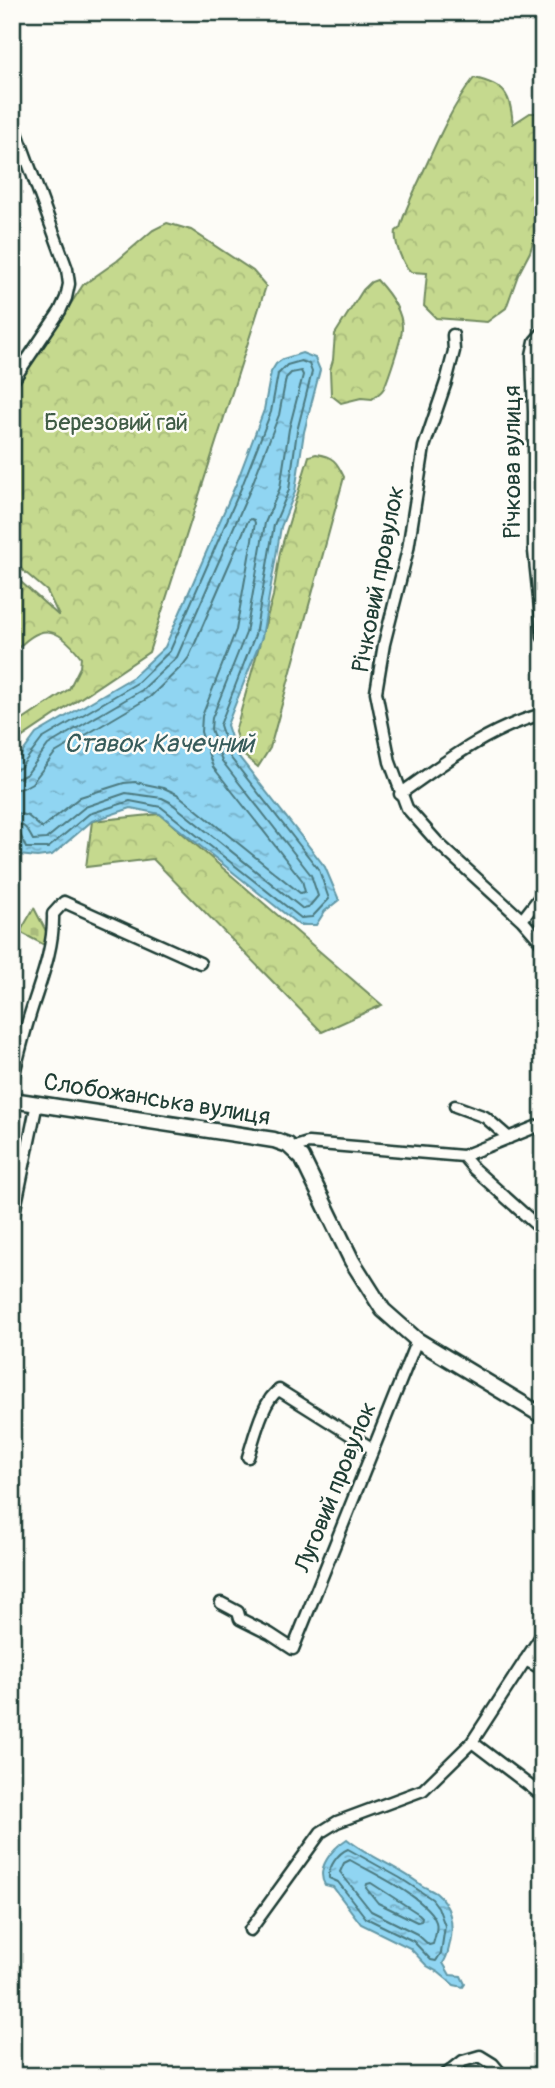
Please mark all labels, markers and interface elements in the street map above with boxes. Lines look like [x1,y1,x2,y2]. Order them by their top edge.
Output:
street label: Річкова вулиця [498,385,527,539]
park label: Березовий гай [44,408,188,437]
street label: Річковий провулок [346,483,411,675]
water label: Ставок Качечний [64,728,257,760]
street label: Слобожанська вулиця [41,1067,272,1132]
street label: Луговий провулок [288,1398,383,1578]

